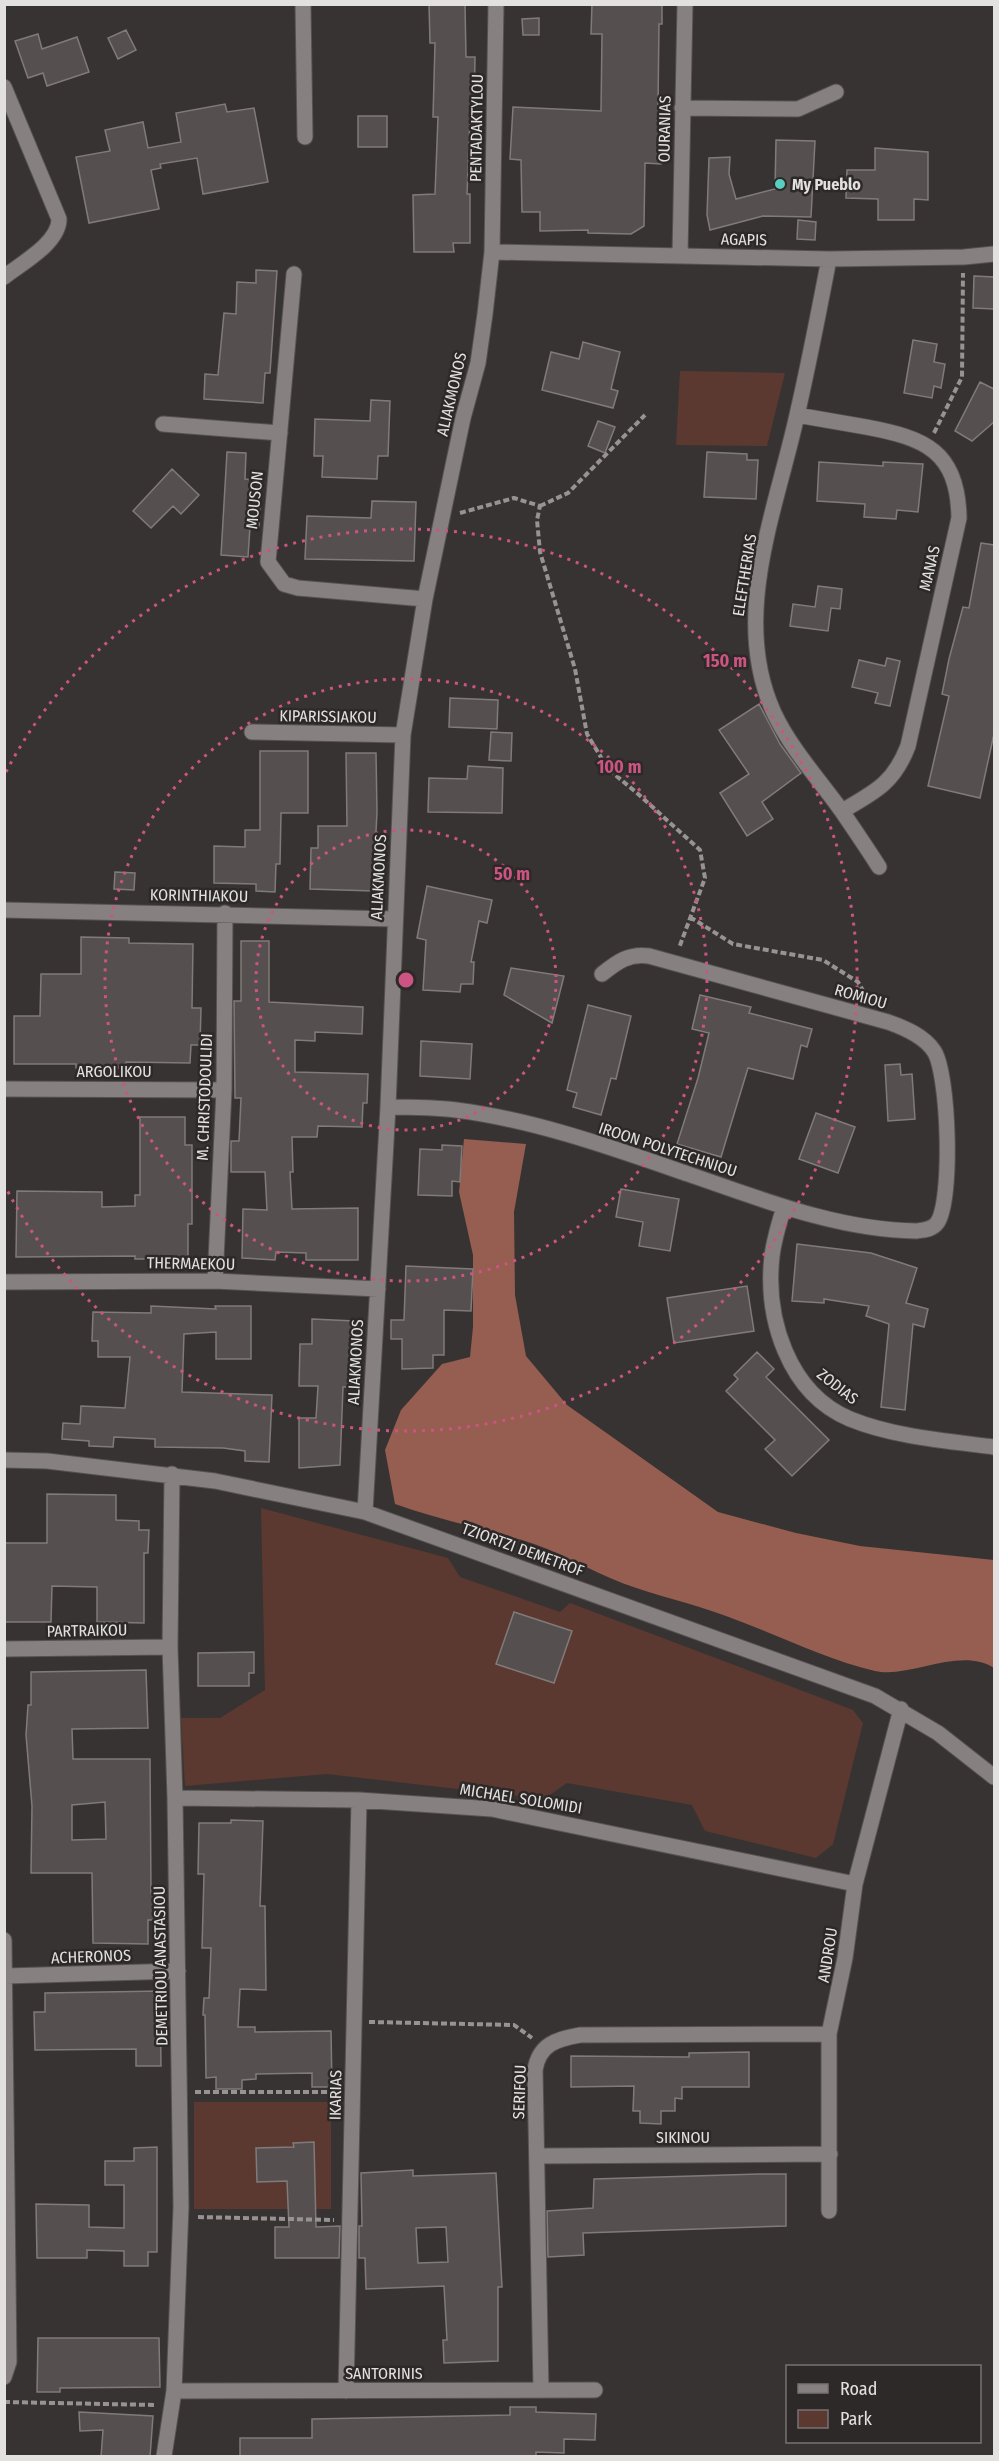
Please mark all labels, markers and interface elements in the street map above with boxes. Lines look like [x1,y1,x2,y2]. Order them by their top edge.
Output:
street label: PENTADAKTYLOU [466,74,487,182]
street label: OURANIAS [654,95,675,163]
place label: My Pueblo [792,175,861,194]
marker: My Pueblo [773,177,787,191]
street label: AGAPIS [721,230,767,249]
street label: ALIAKMONOS [433,350,470,438]
street label: MOUSON [242,470,267,530]
street label: ELEFTHERIAS [729,533,760,618]
street label: MANAS [915,544,944,593]
text: 150 m [703,650,747,672]
street label: KIPARISSIAKOU [279,706,377,727]
text: 100 m [597,756,641,778]
street label: ALIAKMONOS [367,834,390,920]
text: 50 m [494,863,530,885]
street label: KORINTHIAKOU [150,885,248,906]
centre of rings [396,970,416,990]
street label: ROMIOU [833,980,889,1013]
street label: M. CHRISTODOULIDI [193,1033,216,1161]
street label: ARGOLIKOU [76,1062,152,1081]
street label: IROON POLYTECHNIOU [596,1118,739,1181]
street label: THERMAEKOU [147,1253,235,1274]
street label: ALIAKMONOS [344,1319,367,1405]
street label: ZODIAS [813,1364,862,1408]
street label: TZIORTZI DEMETROF [459,1519,587,1580]
street label: PARTRAIKOU [47,1620,127,1641]
street label: MICHAEL SOLOMIDI [458,1779,583,1818]
street label: DEMETRIOU ANASTASIOU [150,1886,171,2046]
street label: ANDROU [814,1926,841,1984]
street label: ACHERONOS [51,1946,131,1967]
street label: SERIFOU [509,2064,530,2120]
street label: IKARIAS [326,2070,345,2120]
street label: SIKINOU [656,2128,710,2147]
street label: SANTORINIS [345,2364,423,2383]
legend [786,2365,981,2443]
text: Road [840,2378,877,2400]
text: Park [840,2408,873,2430]

